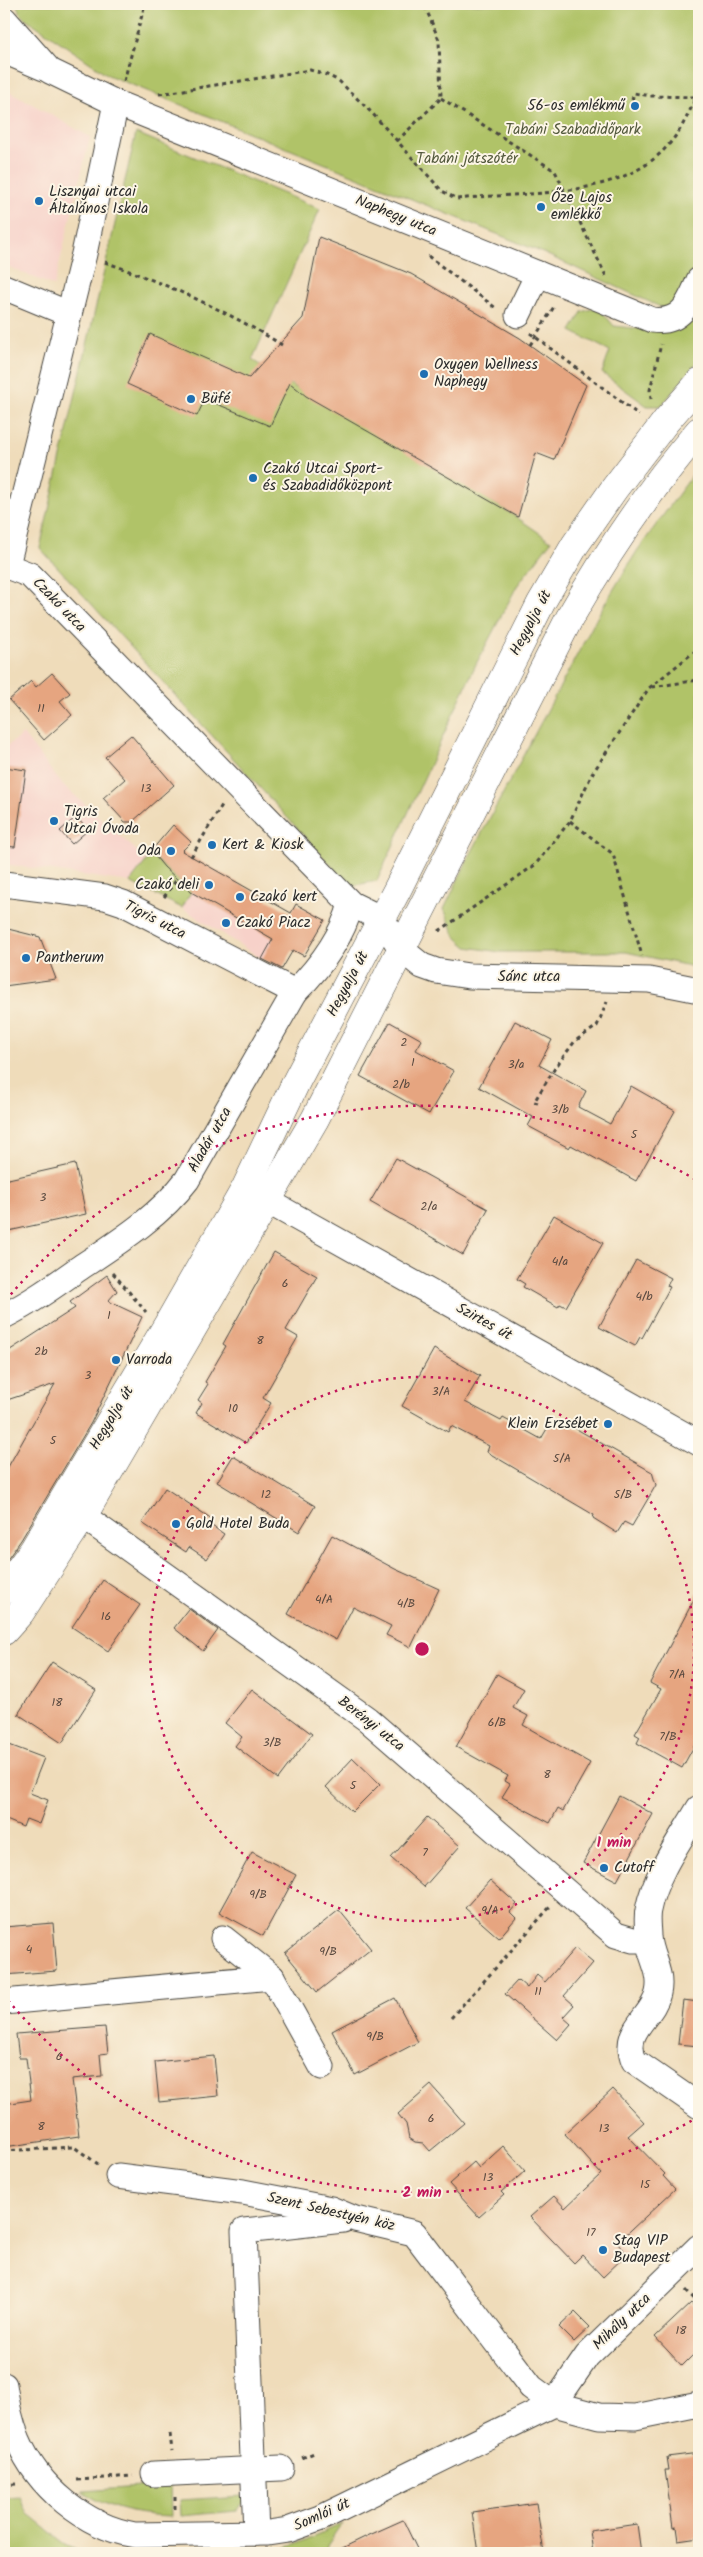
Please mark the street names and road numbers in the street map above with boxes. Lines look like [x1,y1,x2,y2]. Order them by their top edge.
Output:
street label: Naphegy utca [352,189,440,243]
street label: Czakó utca [26,572,92,638]
street label: Hegyalja út [504,586,558,660]
street label: Tigris utca [120,894,190,946]
street label: Hegyalja út [321,947,375,1021]
street label: Sánc utca [498,965,560,989]
street label: Aladár utca [182,1103,238,1177]
street label: Szirtes út [451,1297,517,1347]
street label: Hegyalja út [83,1381,141,1455]
street label: Berényi utca [332,1690,410,1758]
street label: Szent Sebestyén köz [265,2186,398,2238]
street label: Mihály utca [587,2288,657,2356]
street label: Somlói út [290,2492,354,2538]

